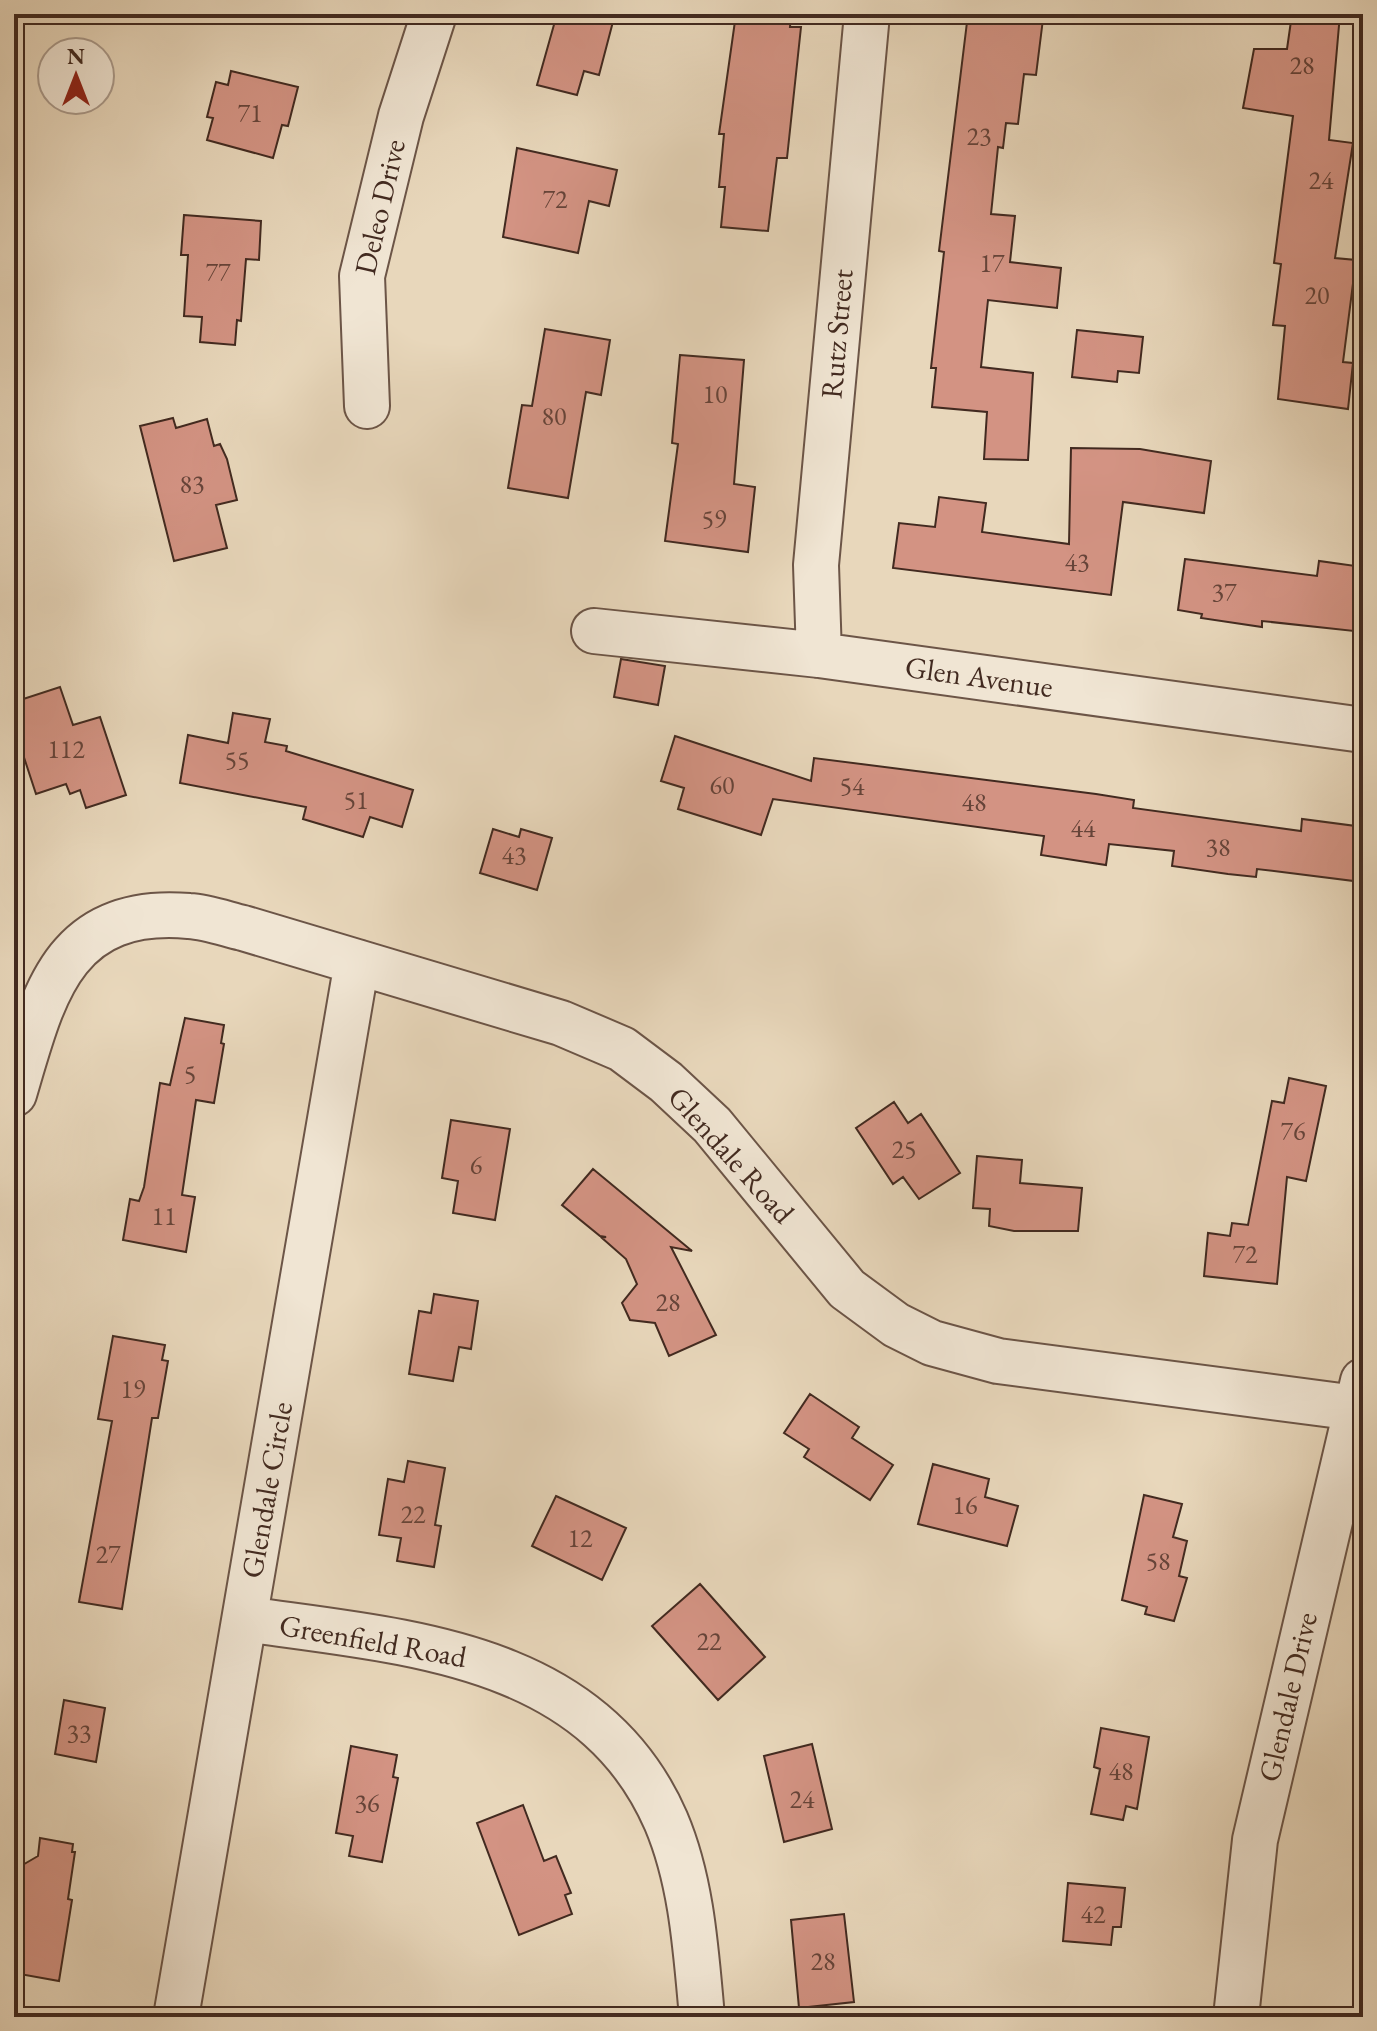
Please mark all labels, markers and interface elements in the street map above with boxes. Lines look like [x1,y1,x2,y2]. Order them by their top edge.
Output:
north arrow [36,36,116,116]
text: N [67,42,85,71]
house number: 28 [1290,48,1314,82]
house number: 71 [238,96,262,130]
house number: 23 [967,119,991,153]
street label: Deleo Drive [345,135,414,278]
house number: 24 [1309,163,1334,197]
house number: 72 [543,182,568,216]
house number: 17 [980,246,1005,280]
house number: 77 [206,255,231,289]
street label: Rutz Street [811,267,862,400]
house number: 20 [1305,278,1329,312]
house number: 10 [703,377,727,411]
house number: 80 [542,399,566,433]
house number: 83 [180,467,204,501]
house number: 59 [702,502,727,536]
house number: 43 [1065,545,1089,579]
house number: 37 [1212,575,1237,609]
street label: Glen Avenue [903,647,1055,706]
house number: 112 [47,732,85,766]
house number: 55 [225,743,249,777]
house number: 60 [710,768,734,802]
house number: 54 [840,769,865,803]
house number: 51 [344,783,368,817]
house number: 48 [962,785,986,819]
house number: 44 [1071,811,1096,845]
house number: 38 [1206,830,1230,864]
house number: 43 [502,838,526,872]
house number: 5 [184,1057,196,1091]
street label: Glendale Road [660,1078,804,1232]
house number: 76 [1281,1114,1305,1148]
house number: 25 [892,1132,916,1166]
house number: 6 [470,1148,482,1182]
house number: 11 [152,1199,176,1233]
house number: 72 [1233,1237,1258,1271]
house number: 28 [656,1285,680,1319]
house number: 19 [121,1372,146,1406]
street label: Glendale Circle [232,1399,301,1581]
house number: 16 [953,1488,977,1522]
house number: 22 [401,1497,426,1531]
house number: 12 [568,1521,593,1555]
house number: 27 [96,1537,121,1571]
house number: 58 [1146,1544,1170,1578]
street label: Greenfield Road [277,1605,470,1676]
street label: Glendale Drive [1249,1608,1326,1785]
house number: 22 [697,1624,722,1658]
house number: 33 [67,1716,91,1750]
house number: 48 [1109,1754,1133,1788]
house number: 24 [790,1782,815,1816]
house number: 36 [355,1786,379,1820]
house number: 42 [1081,1897,1106,1931]
house number: 28 [811,1944,835,1978]

